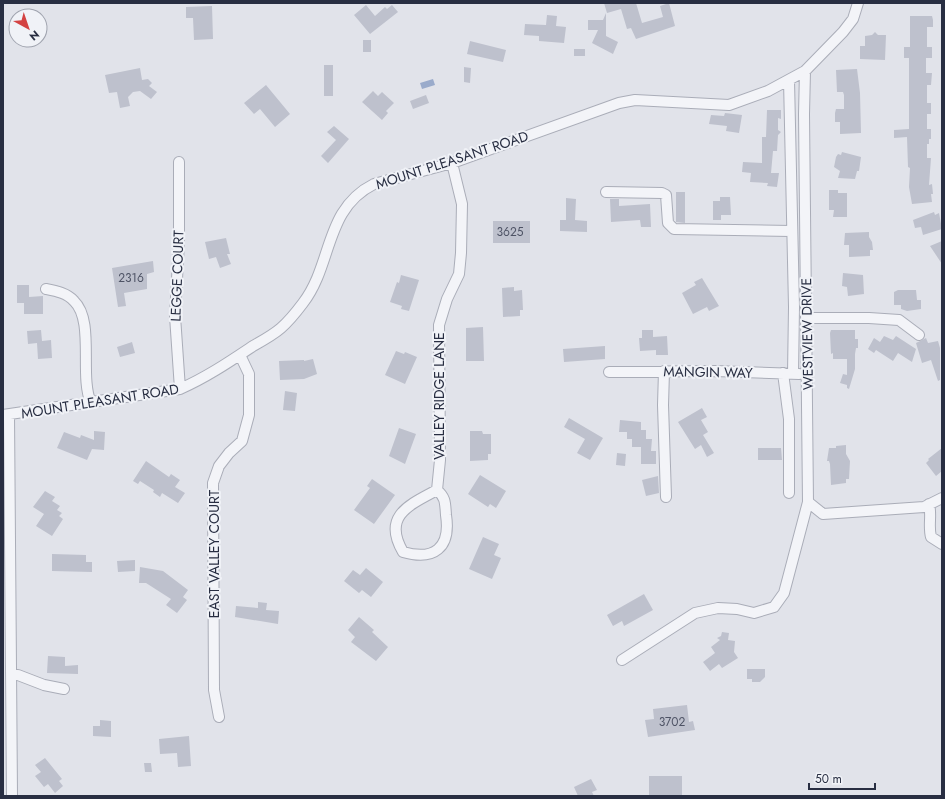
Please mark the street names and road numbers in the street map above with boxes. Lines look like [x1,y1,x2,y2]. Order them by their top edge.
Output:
street label: MOUNT PLEASANT ROAD [373,126,531,194]
street label: LEGGE COURT [165,230,189,322]
street label: WESTVIEW DRIVE [796,278,818,390]
street label: VALLEY RIDGE LANE [429,332,449,460]
street label: MANGIN WAY [663,361,753,383]
street label: MOUNT PLEASANT ROAD [20,379,180,423]
street label: EAST VALLEY COURT [204,489,224,618]

